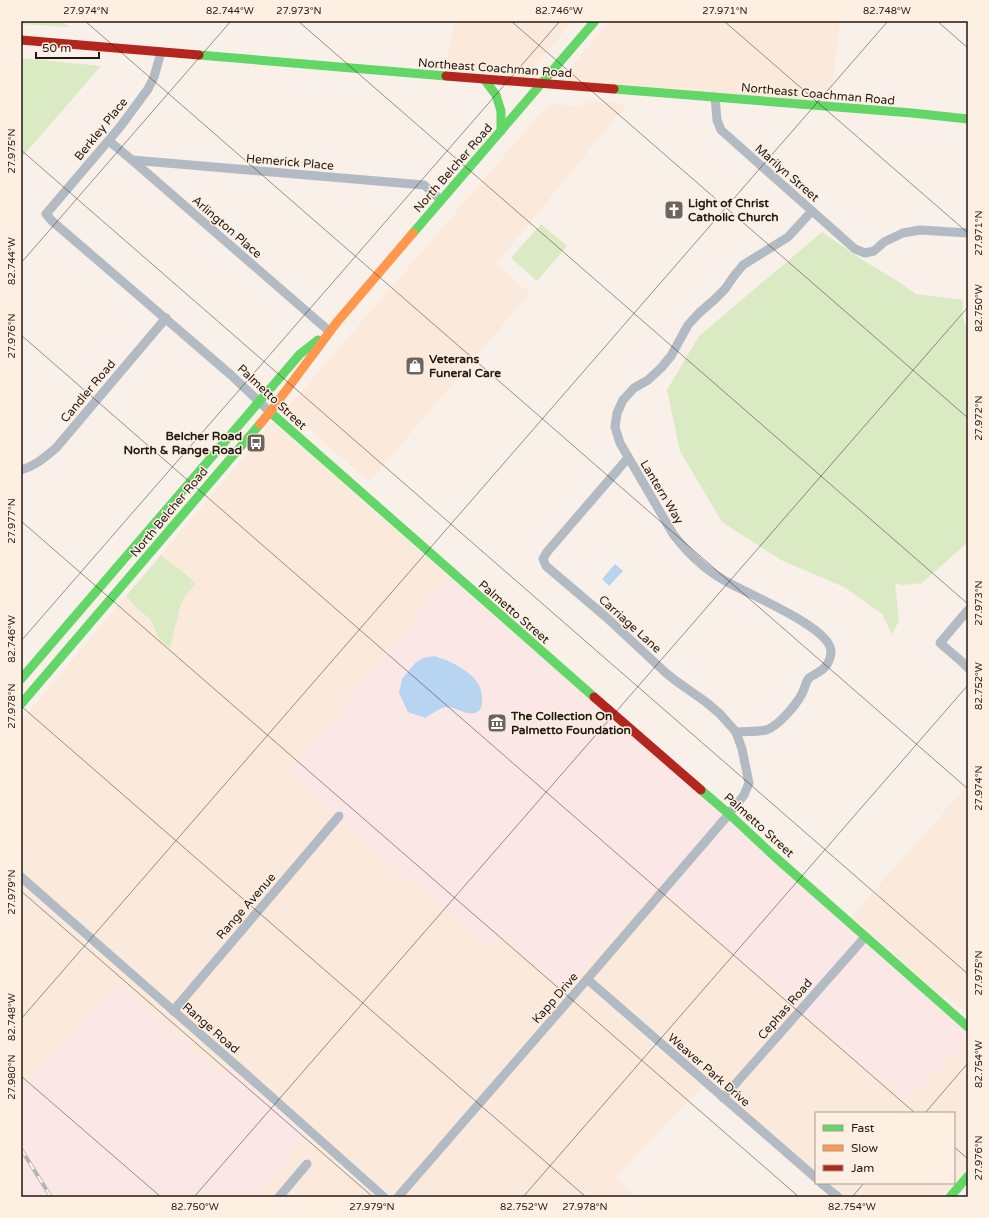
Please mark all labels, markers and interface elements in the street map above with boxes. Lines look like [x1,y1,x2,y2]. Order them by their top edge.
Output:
text: 27.974°N [63,5,109,17]
text: 82.744°W [206,5,254,17]
text: 27.973°N [276,5,322,17]
text: 82.746°W [535,5,583,17]
text: 27.971°N [702,5,748,17]
text: 82.748°W [863,5,911,17]
scale bar [36,34,99,60]
text: 50 m [42,41,71,55]
street label: Northeast Coachman Road [417,56,573,80]
street label: Northeast Coachman Road [740,80,896,108]
street label: Berkley Place [72,95,131,163]
street label: North Belcher Road [411,121,495,215]
text: 27.975°N [6,128,18,174]
street label: Marilyn Street [752,141,822,205]
street label: Hemerick Place [246,151,335,173]
street label: Arlington Place [189,193,265,261]
place label: Light of Christ Catholic Church [688,196,779,224]
church icon: Light of Christ Catholic Church [663,199,685,221]
text: 27.971°N [973,210,985,256]
text: 82.744°W [6,237,18,285]
text: 82.750°W [973,284,985,332]
text: 27.976°N [6,313,18,359]
place label: Veterans Funeral Care [429,352,501,380]
shop icon: Veterans Funeral Care [404,355,426,377]
street label: Candler Road [58,357,118,425]
street label: Palmetto Street [235,361,310,433]
text: 27.972°N [973,395,985,441]
place label: Belcher Road North & Range Road [123,429,242,458]
bus stop icon: Belcher Road North & Range Road [245,432,267,454]
street label: Lantern Way [637,458,687,527]
street label: North Belcher Road [127,464,211,560]
text: 27.977°N [6,498,18,544]
street label: Palmetto Street [476,577,553,647]
text: 27.973°N [973,580,985,626]
street label: Carriage Lane [596,592,664,656]
text: 82.746°W [6,615,18,663]
text: 82.752°W [973,662,985,710]
text: 27.978°N [6,683,18,729]
place label: The Collection On Palmetto Foundation [510,709,631,737]
museum icon: The Collection On Palmetto Foundation [486,712,508,734]
text: 27.974°N [973,765,985,811]
street label: Palmetto Street [721,790,797,860]
text: 27.979°N [6,869,18,915]
street label: Range Avenue [213,870,279,942]
text: 27.975°N [973,950,985,996]
street label: Kapp Drive [529,970,581,1026]
street label: Cephas Road [755,976,815,1042]
text: 82.748°W [6,993,18,1041]
street label: Range Road [180,1000,242,1056]
street label: Weaver Park Drive [665,1031,753,1110]
text: 82.754°W [973,1040,985,1088]
text: 27.980°N [6,1054,18,1100]
legend [815,1112,955,1184]
text: Fast [851,1121,875,1135]
text: 27.976°N [973,1135,985,1181]
text: Slow [851,1141,878,1155]
text: Jam [851,1161,874,1175]
text: 82.750°W [171,1201,219,1213]
text: 27.979°N [349,1201,395,1213]
text: 82.752°W [500,1201,548,1213]
text: 27.978°N [562,1201,608,1213]
text: 82.754°W [828,1201,876,1213]

